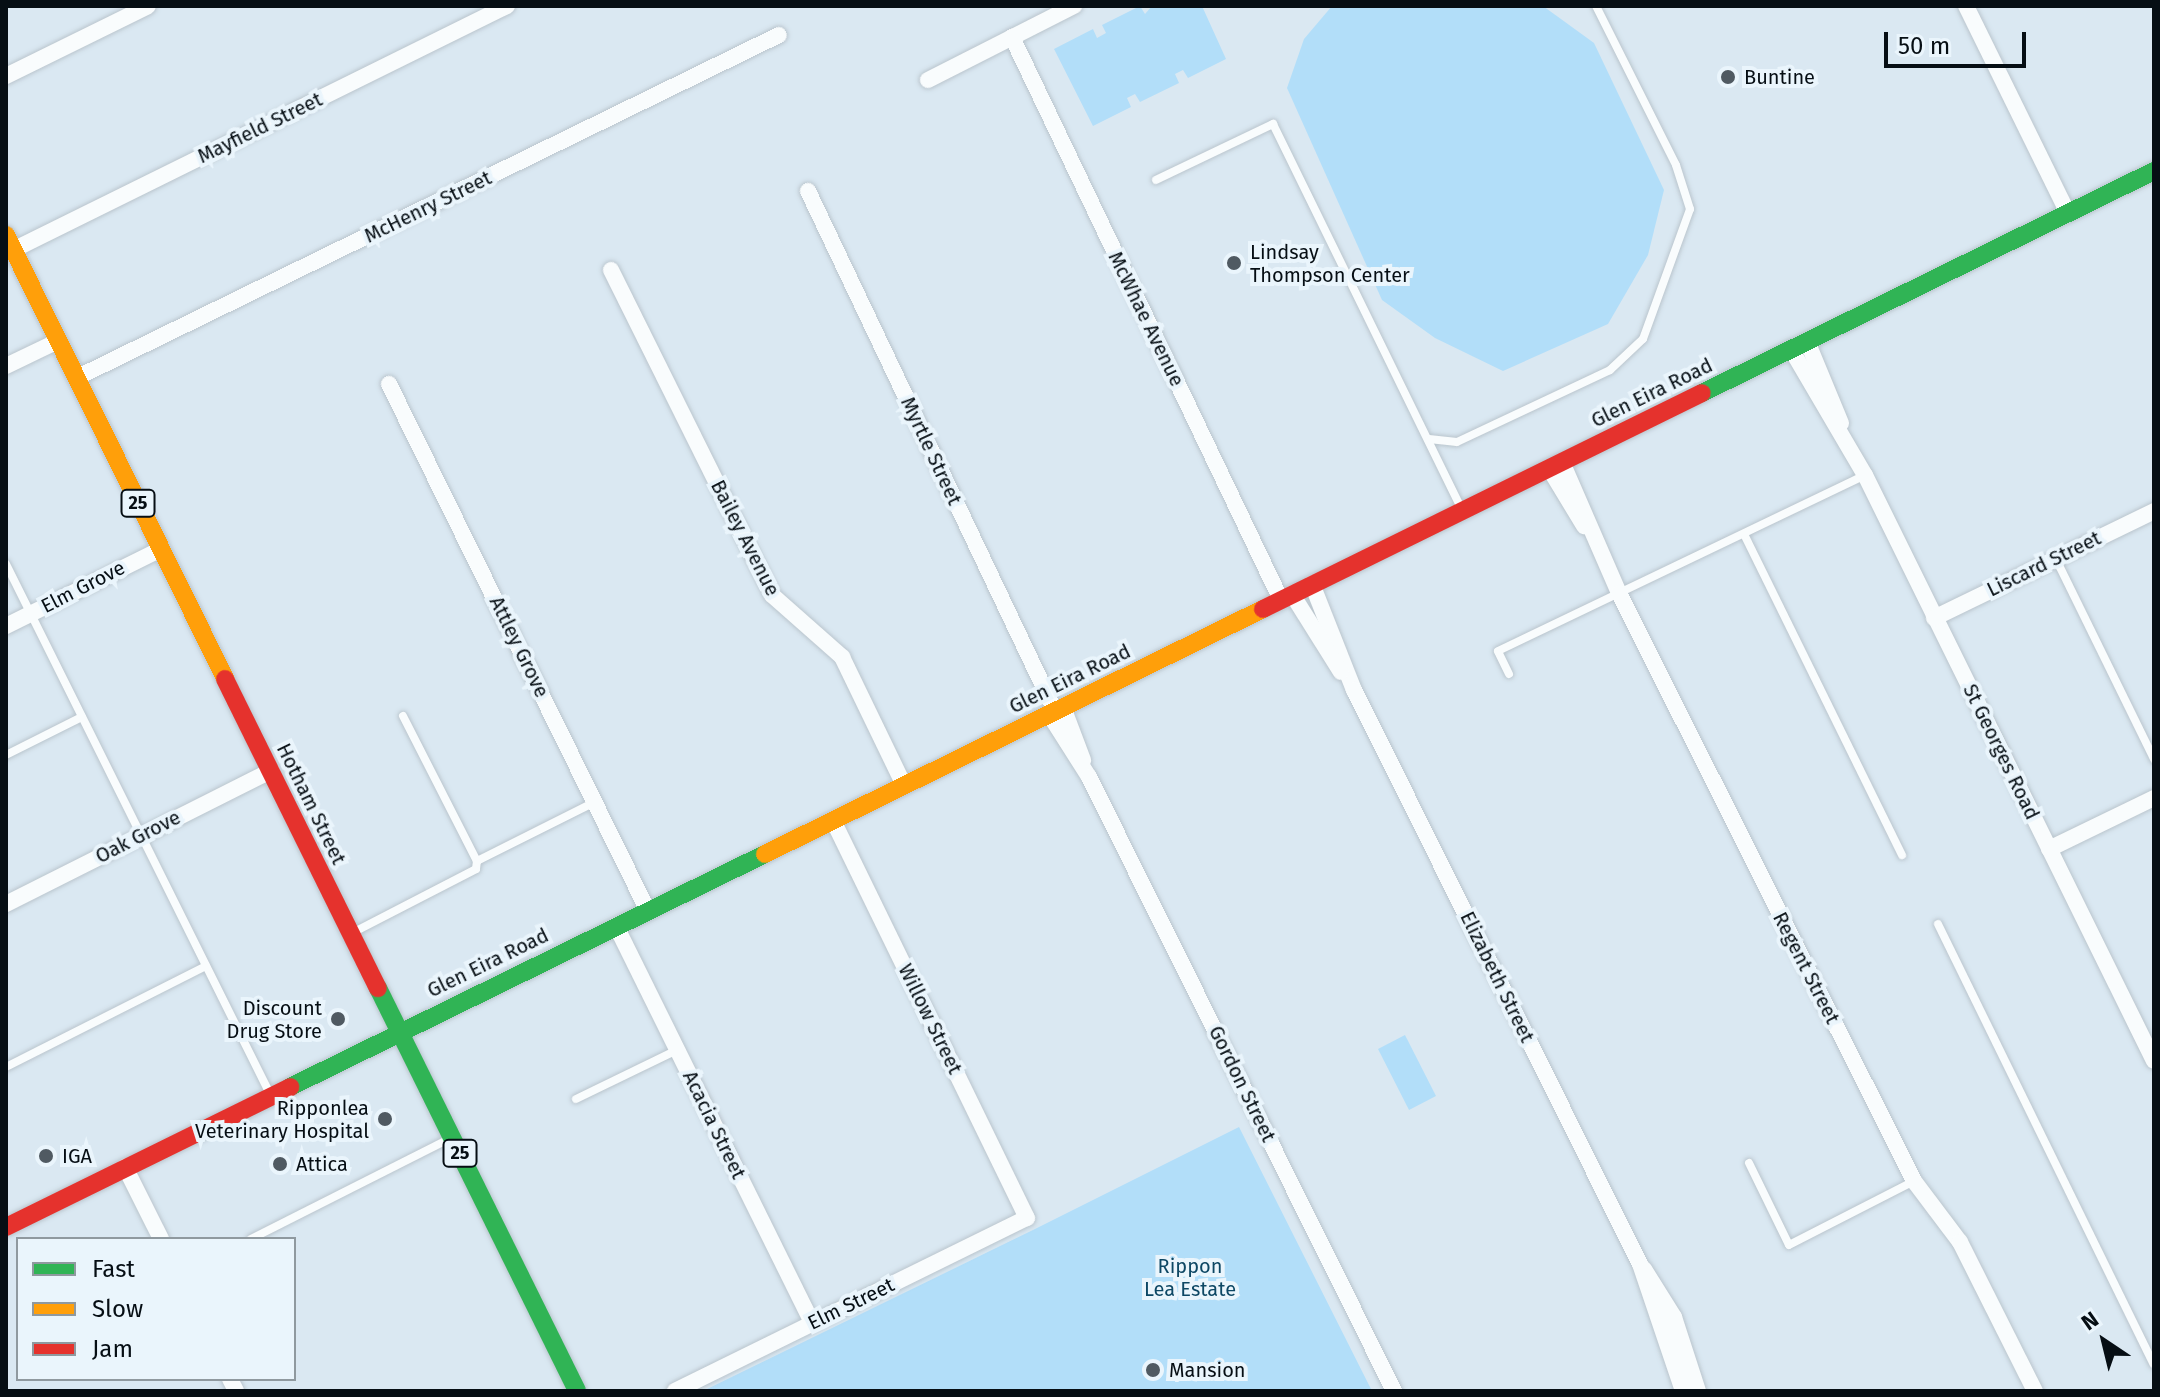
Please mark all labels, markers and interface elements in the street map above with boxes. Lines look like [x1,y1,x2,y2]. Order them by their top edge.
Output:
scale bar [1888,16,2030,66]
text: 50 m [1898,32,1950,60]
place label: Buntine [1744,65,1815,89]
marker: Buntine [1719,68,1737,86]
street label: Mayfield Street [194,87,326,169]
street label: McHenry Street [361,166,495,248]
place label: Lindsay Thompson Center [1250,240,1410,287]
street label: McWhae Avenue [1103,248,1189,390]
marker: Lindsay Thompson Center [1225,254,1243,272]
street label: Glen Eira Road [1587,353,1717,433]
street label: Myrtle Street [896,393,966,509]
street label: Bailey Avenue [706,476,784,600]
road number: 25 [120,489,156,517]
street label: Liscard Street [1983,526,2105,602]
street label: Elm Grove [37,556,129,618]
street label: Attley Grove [484,593,554,701]
street label: Glen Eira Road [1005,639,1135,719]
street label: St Georges Road [1958,680,2044,824]
street label: Hotham Street [271,740,351,868]
street label: Oak Grove [92,805,184,869]
street label: Elizabeth Street [1455,908,1539,1046]
street label: Regent Street [1768,908,1844,1028]
street label: Glen Eira Road [423,923,553,1003]
street label: Willow Street [893,960,967,1078]
place label: Discount Drug Store [227,996,322,1043]
marker: Discount Drug Store [329,1010,347,1028]
street label: Gordon Street [1204,1022,1280,1146]
street label: Acacia Street [677,1067,751,1183]
place label: Ripponlea Veterinary Hospital [195,1096,369,1143]
marker: Ripponlea Veterinary Hospital [376,1110,394,1128]
road number: 25 [442,1139,478,1167]
place label: IGA [62,1144,92,1168]
marker: IGA [37,1147,55,1165]
place label: Attica [296,1152,348,1176]
marker: Attica [271,1155,289,1173]
legend [16,1237,296,1381]
text: Fast [92,1255,135,1283]
park label: Rippon Lea Estate [1144,1255,1236,1302]
street label: Elm Street [804,1273,898,1335]
text: Slow [92,1295,143,1323]
north arrow [2064,1301,2144,1381]
text: N [2076,1306,2104,1336]
text: Jam [92,1335,133,1363]
place label: Mansion [1169,1358,1246,1382]
marker: Mansion [1144,1361,1162,1379]

